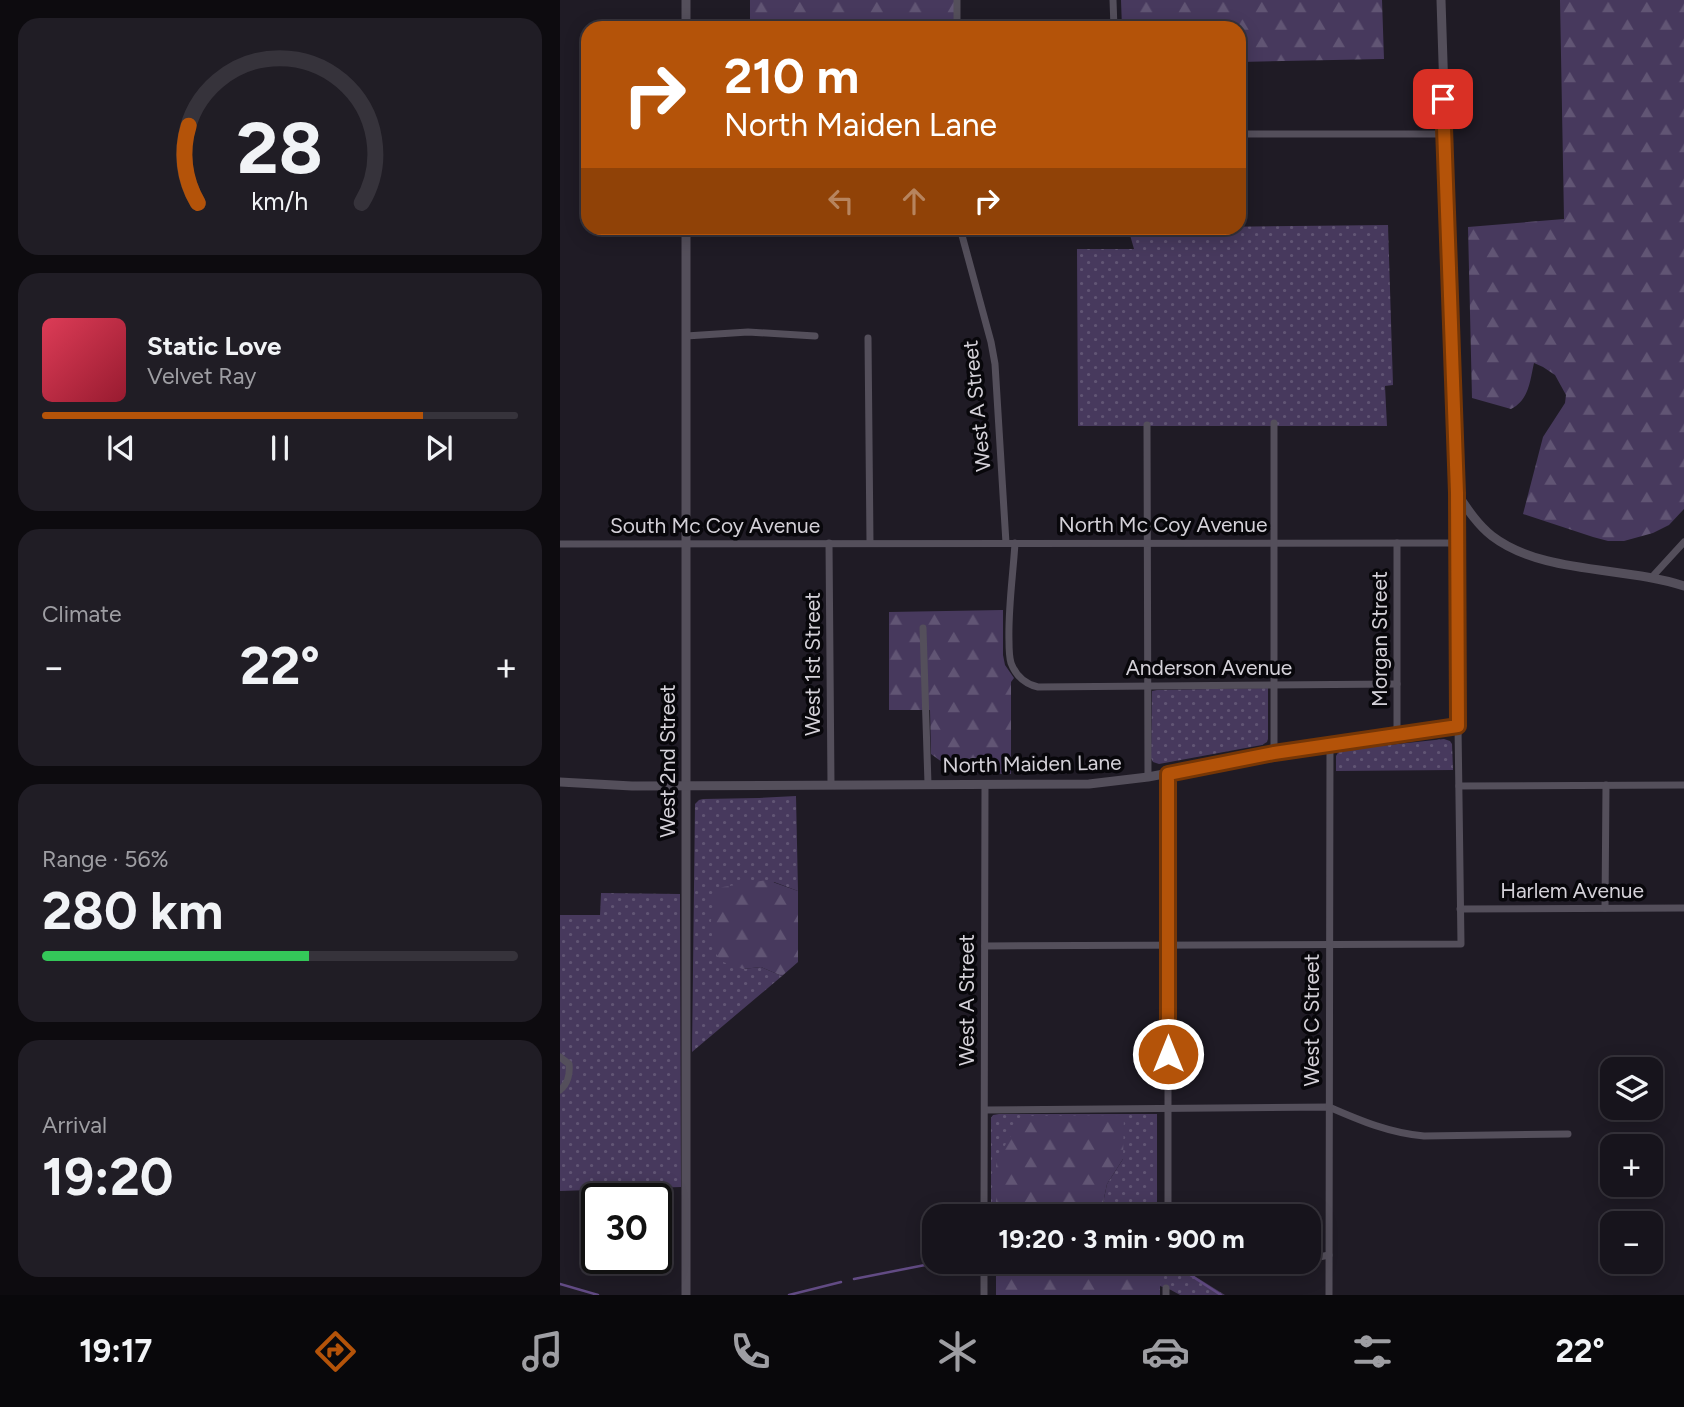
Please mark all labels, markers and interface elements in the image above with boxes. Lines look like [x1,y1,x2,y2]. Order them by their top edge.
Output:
text: 210 m [724,46,859,105]
icon: right [609,49,700,140]
pin [1413,69,1473,129]
icon: arrive [1424,80,1462,118]
text: 28 [237,104,323,191]
text: North Maiden Lane [724,106,997,144]
icon: left [822,182,860,220]
icon: ahead [895,182,933,220]
icon: right [968,182,1006,220]
text: km/h [251,186,309,216]
text: Static Love [147,330,281,362]
street label: West A Street [957,339,996,473]
text: Velvet Ray [147,362,256,390]
icon: previous [102,429,140,467]
icon: pause [261,429,299,467]
icon: next [420,429,458,467]
street label: North Mc Coy Avenue [1059,512,1267,537]
street label: South Mc Coy Avenue [610,513,820,538]
street label: Morgan Street [1367,571,1392,707]
street label: West 1st Street [800,592,825,736]
text: Climate [42,600,121,628]
text: 22° [240,635,320,697]
text: − [42,644,66,690]
text: + [494,644,518,690]
street label: Anderson Avenue [1126,655,1292,680]
street label: West 2nd Street [655,684,680,838]
street label: North Maiden Lane [942,749,1122,778]
text: Range · 56% [42,845,169,873]
street label: Harlem Avenue [1500,878,1644,903]
text: 280 km [42,880,223,942]
street label: West A Street [954,934,979,1066]
street label: West C Street [1299,954,1324,1086]
position arrow [1131,1017,1205,1091]
map controls [1600,1057,1663,1274]
button: layers [1600,1057,1663,1120]
text: Arrival [42,1111,107,1139]
button: + [1600,1134,1663,1197]
text: 19:20 [42,1146,174,1208]
speed limit sign: 30 [581,1183,672,1274]
button: − [1600,1211,1663,1274]
text: 19:20 · 3 min · 900 m [998,1223,1245,1255]
icon: directions [311,1327,360,1376]
icon: music [518,1327,567,1376]
icon: phone [726,1327,775,1376]
icon: climate [933,1327,982,1376]
icon: car [1141,1327,1190,1376]
icon: filters [1348,1327,1397,1376]
text: 19:17 [79,1332,152,1370]
text: 22° [1556,1332,1605,1370]

